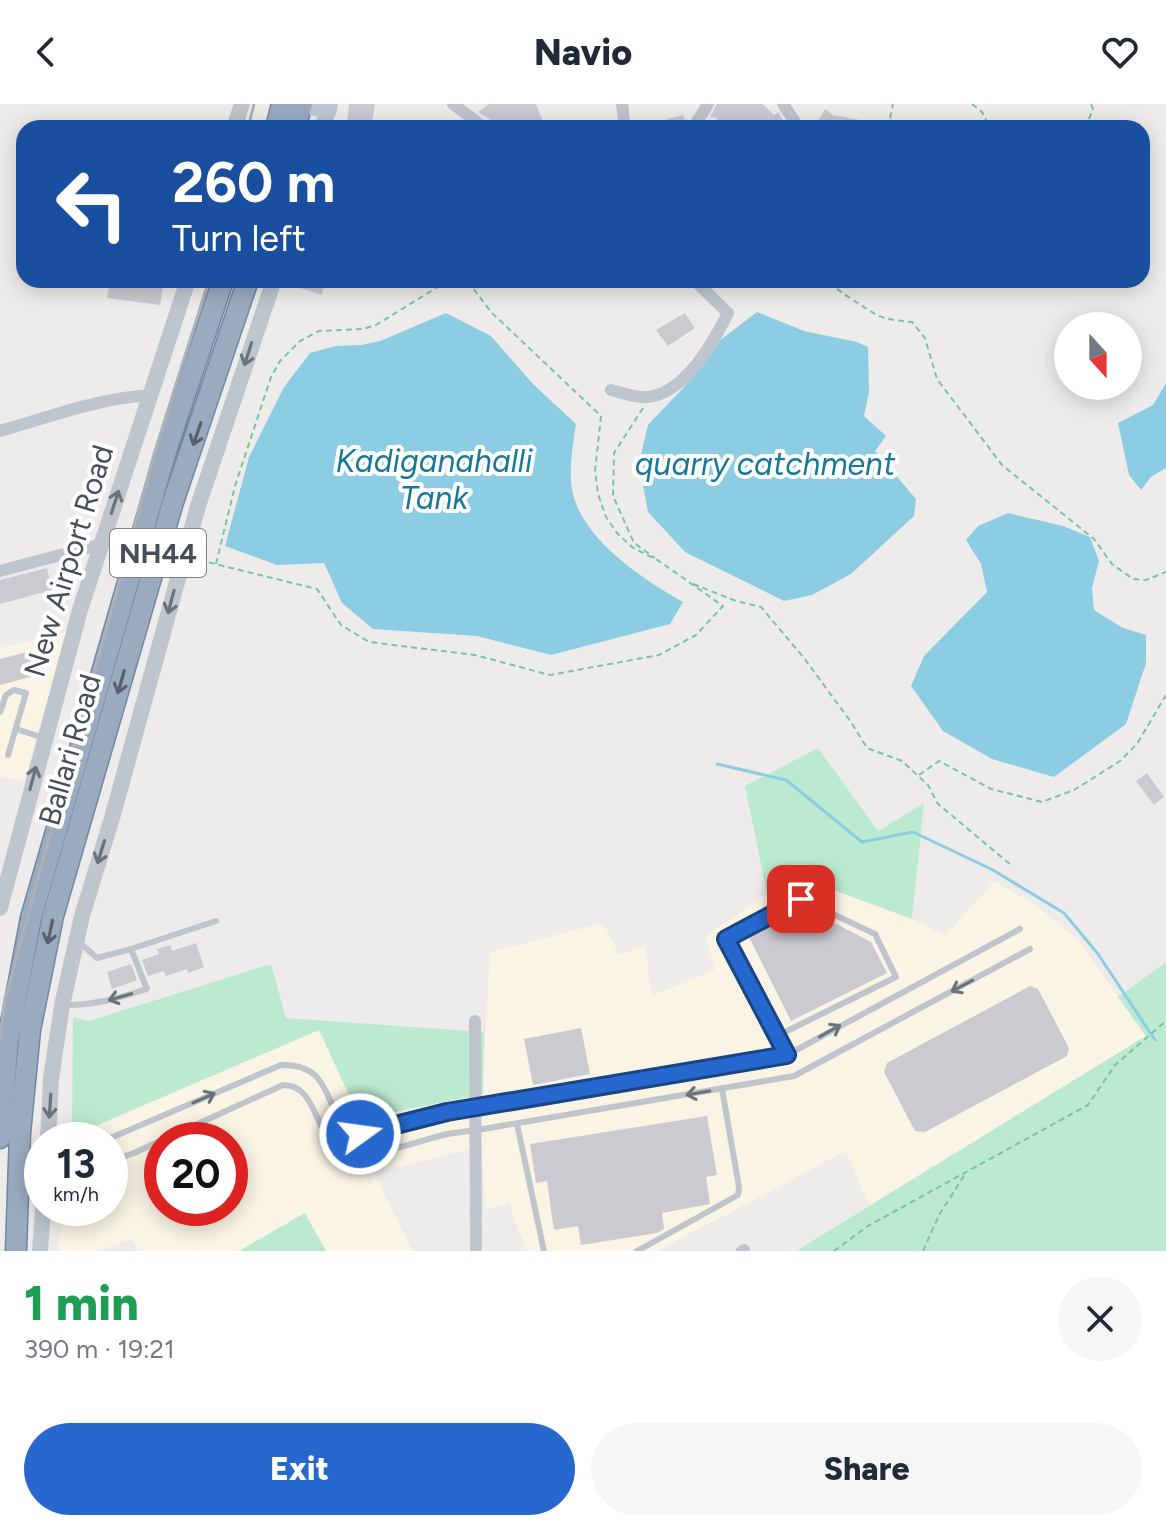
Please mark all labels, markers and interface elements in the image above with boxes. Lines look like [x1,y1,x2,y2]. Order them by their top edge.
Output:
icon: back [24,30,68,74]
icon: heart [1098,30,1142,74]
text: Navio [534,31,632,74]
text: 260 m [172,149,335,216]
icon: left [40,152,144,256]
text: Turn left [172,217,306,260]
north arrow [1054,312,1142,400]
map controls [1054,312,1142,400]
one-way arrow [240,340,255,366]
one-way arrow [188,421,203,446]
street label: New Airport Road [16,440,121,681]
water label: Kadiganahalli Tank [336,442,533,517]
water label: quarry catchment [635,445,896,483]
one-way arrow [109,490,124,515]
road number: NH44 [110,529,206,577]
one-way arrow [163,588,178,614]
one-way arrow [113,669,128,695]
street label: Ballari Road [30,670,109,830]
one-way arrow [26,766,41,792]
one-way arrow [93,839,108,865]
pin [767,865,835,933]
icon: arrive [779,877,823,921]
one-way arrow [42,918,57,944]
one-way arrow [950,978,974,994]
one-way arrow [107,990,133,1005]
one-way arrow [818,1023,841,1039]
one-way arrow [686,1086,711,1101]
one-way arrow [191,1090,215,1105]
one-way arrow [42,1092,57,1119]
position arrow [318,1092,402,1176]
speed limit sign: 20 [144,1122,248,1226]
text: 13 [56,1140,96,1188]
text: km/h [53,1182,99,1206]
text: 1 min [24,1274,139,1332]
button: close [1058,1277,1142,1361]
text: 390 m · 19:21 [24,1333,175,1365]
button: Exit [24,1423,575,1515]
button: Share [591,1423,1142,1515]

